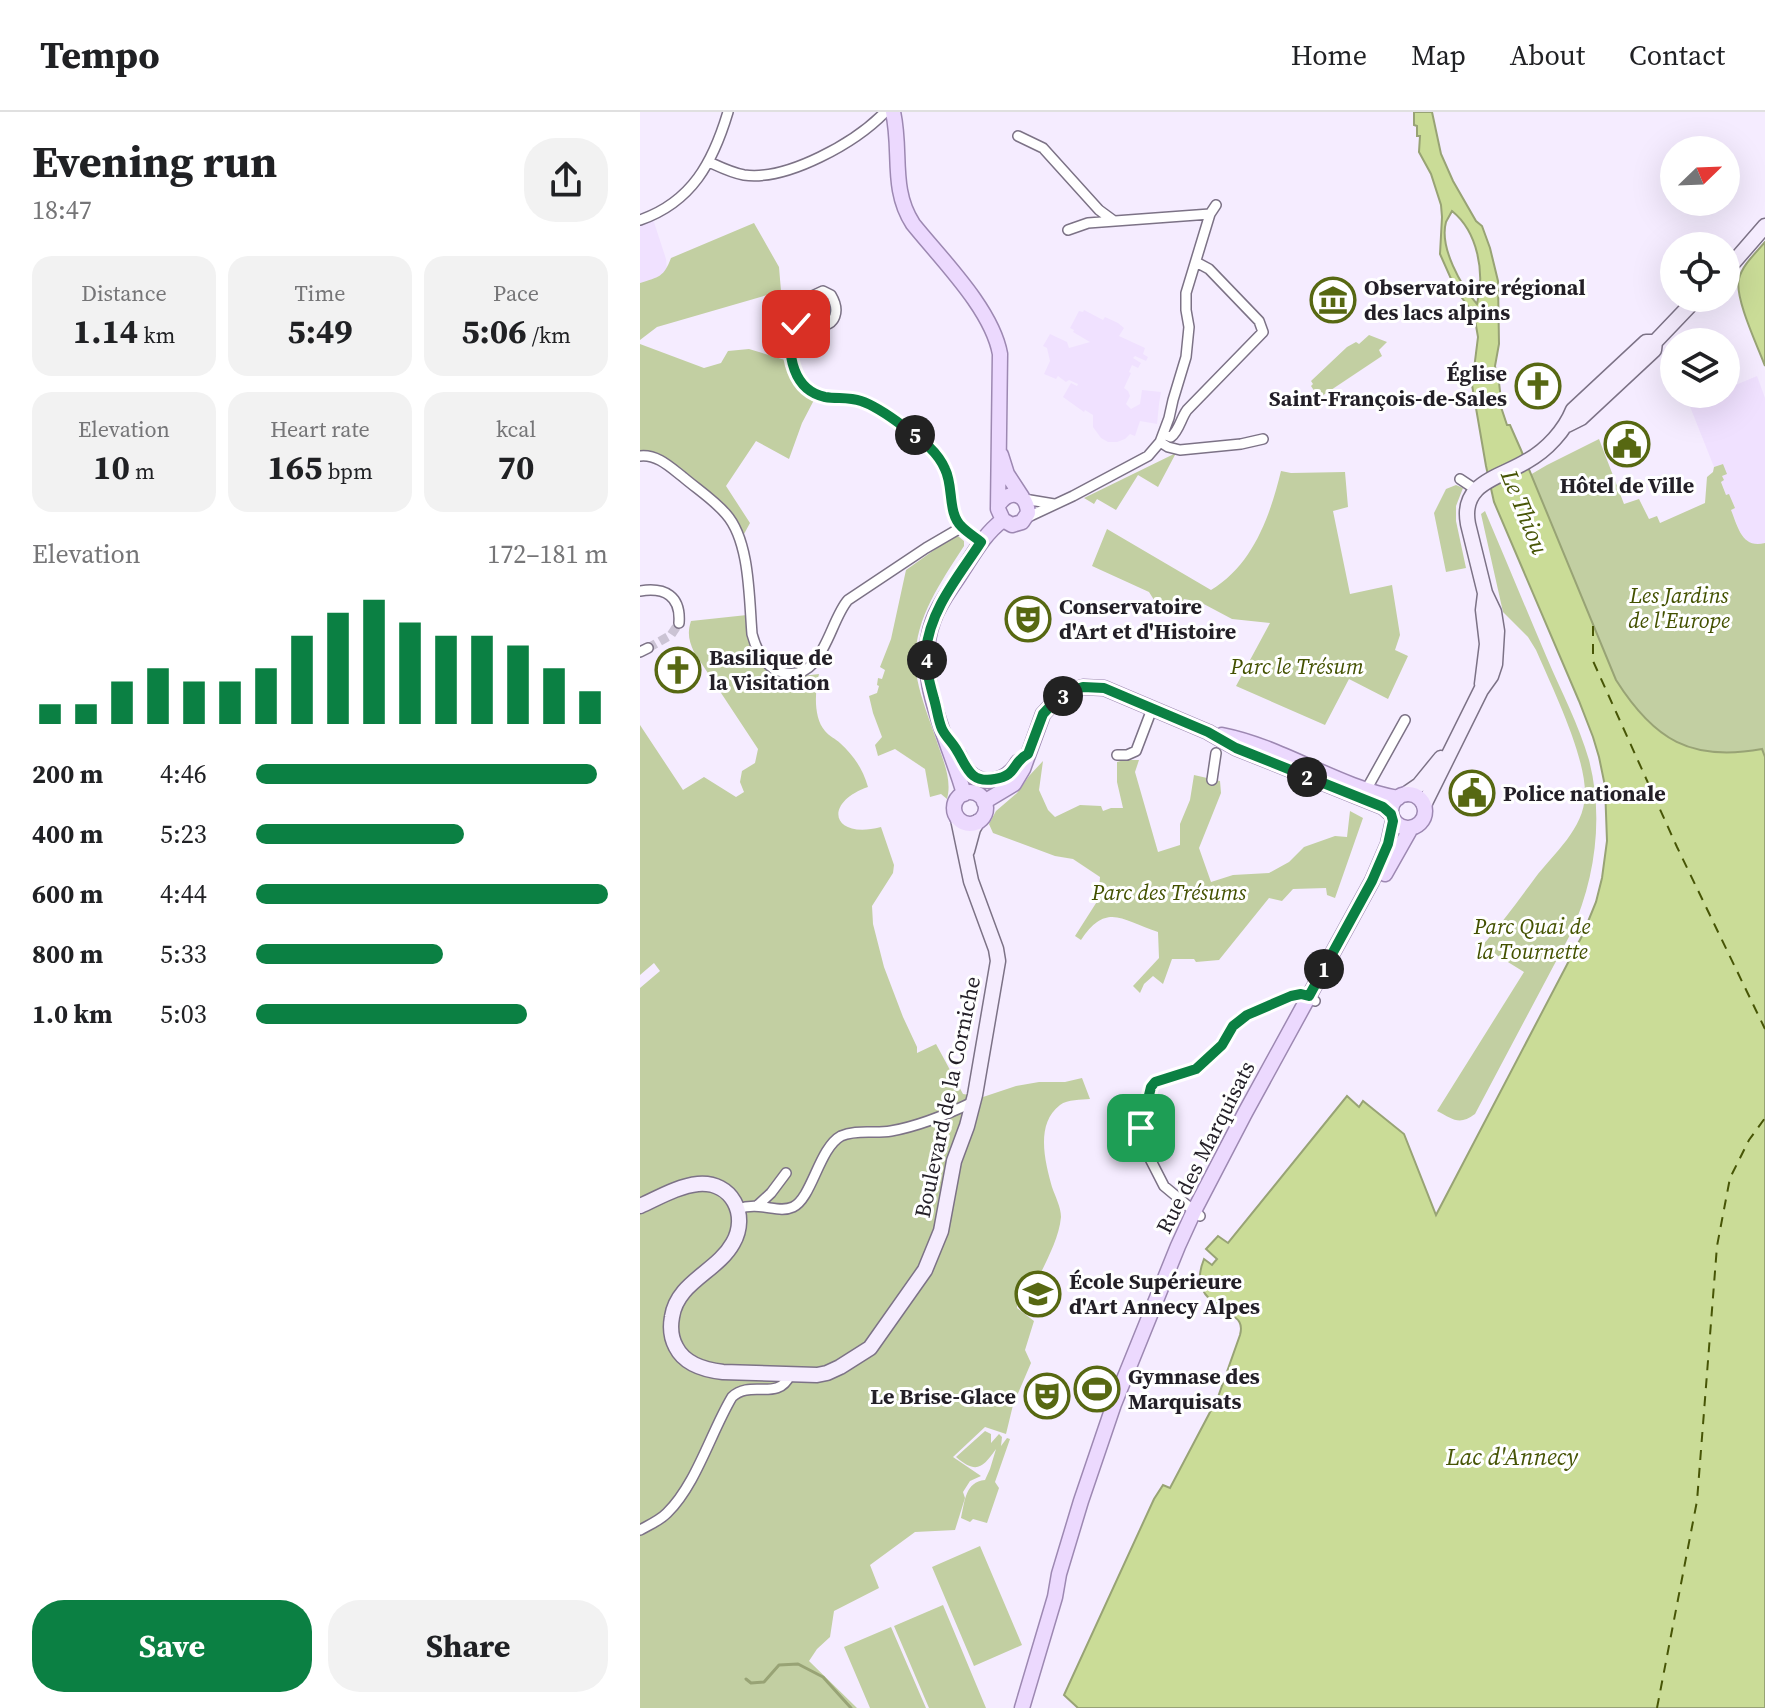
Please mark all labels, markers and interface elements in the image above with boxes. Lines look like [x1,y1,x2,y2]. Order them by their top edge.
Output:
text: Tempo [40,29,160,81]
text: Home [1291,36,1367,74]
text: Map [1411,36,1466,74]
text: About [1510,36,1585,74]
text: Contact [1629,36,1725,74]
text: Evening run [32,131,277,192]
north arrow [1660,136,1740,216]
map controls [1660,136,1740,408]
button: share [524,138,608,222]
text: 18:47 [32,192,92,228]
button: locate [1660,232,1740,312]
place label: Observatoire régional des lacs alpins [1364,272,1586,327]
museum icon: Observatoire régional des lacs alpins [1309,276,1357,324]
text: Distance [81,278,167,308]
text: Time [295,278,345,308]
text: Pace [493,278,539,308]
pin [762,290,830,358]
icon: check [774,302,818,346]
text: 1.14 [73,308,138,354]
text: 5:49 [287,308,353,354]
text: 5:06 [461,308,527,354]
text: km [138,320,175,350]
text: /km [527,320,571,350]
button: layers [1660,328,1740,408]
place label: Église Saint-François-de-Sales [1269,358,1507,413]
church icon: Église Saint-François-de-Sales [1514,362,1562,410]
text: Elevation [78,414,170,444]
text: Heart rate [270,414,370,444]
text: kcal [496,414,536,444]
pin: 5 [895,415,935,455]
text: 5 [909,420,921,450]
public building icon: Hôtel de Ville [1603,420,1651,468]
text: 10 [93,444,130,490]
text: 165 [267,444,323,490]
text: 70 [498,444,534,490]
text: m [130,456,155,486]
text: bpm [323,456,373,486]
water label: Le Thiou [1493,464,1557,559]
place label: Hôtel de Ville [1560,470,1694,500]
text: Elevation [32,536,141,572]
text: 172–181 m [487,536,608,572]
park label: Les Jardins de l'Europe [1628,580,1730,635]
place label: Conservatoire d'Art et d'Histoire [1059,591,1236,646]
theatre icon: Conservatoire d'Art et d'Histoire [1004,595,1052,643]
pin: 4 [907,640,947,680]
place label: Basilique de la Visitation [709,642,833,697]
text: 4 [921,645,933,675]
church icon: Basilique de la Visitation [654,646,702,694]
park label: Parc le Trésum [1229,651,1364,681]
pin: 3 [1043,676,1083,716]
text: 3 [1057,681,1069,711]
text: 200 m [32,756,103,792]
text: 4:46 [160,756,207,792]
pin: 2 [1287,757,1327,797]
text: 2 [1301,762,1313,792]
public building icon: Police nationale [1448,769,1496,817]
place label: Police nationale [1503,778,1666,808]
text: 400 m [32,816,103,852]
text: 5:23 [160,816,207,852]
text: 600 m [32,876,103,912]
text: 4:44 [160,876,207,912]
park label: Parc des Trésums [1091,877,1246,907]
park label: Parc Quai de la Tournette [1473,911,1590,966]
text: 800 m [32,936,103,972]
text: 5:33 [160,936,207,972]
pin: 1 [1304,949,1344,989]
text: 1 [1318,954,1330,984]
street label: Boulevard de la Corniche [907,973,987,1221]
text: 1.0 km [32,996,113,1032]
text: 5:03 [160,996,207,1032]
street label: Rue des Marquisats [1148,1056,1262,1238]
pin [1107,1094,1175,1162]
icon: arrive [1119,1106,1163,1150]
place label: École Supérieure d'Art Annecy Alpes [1069,1266,1260,1321]
school or university icon: École Supérieure d'Art Annecy Alpes [1014,1270,1062,1318]
place label: Gymnase des Marquisats [1128,1361,1260,1416]
sports icon: Gymnase des Marquisats [1073,1365,1121,1413]
theatre icon: Le Brise-Glace [1023,1372,1071,1420]
place label: Le Brise-Glace [870,1381,1016,1411]
water label: Lac d'Annecy [1445,1440,1578,1473]
button: Save [32,1600,312,1692]
button: Share [328,1600,608,1692]

